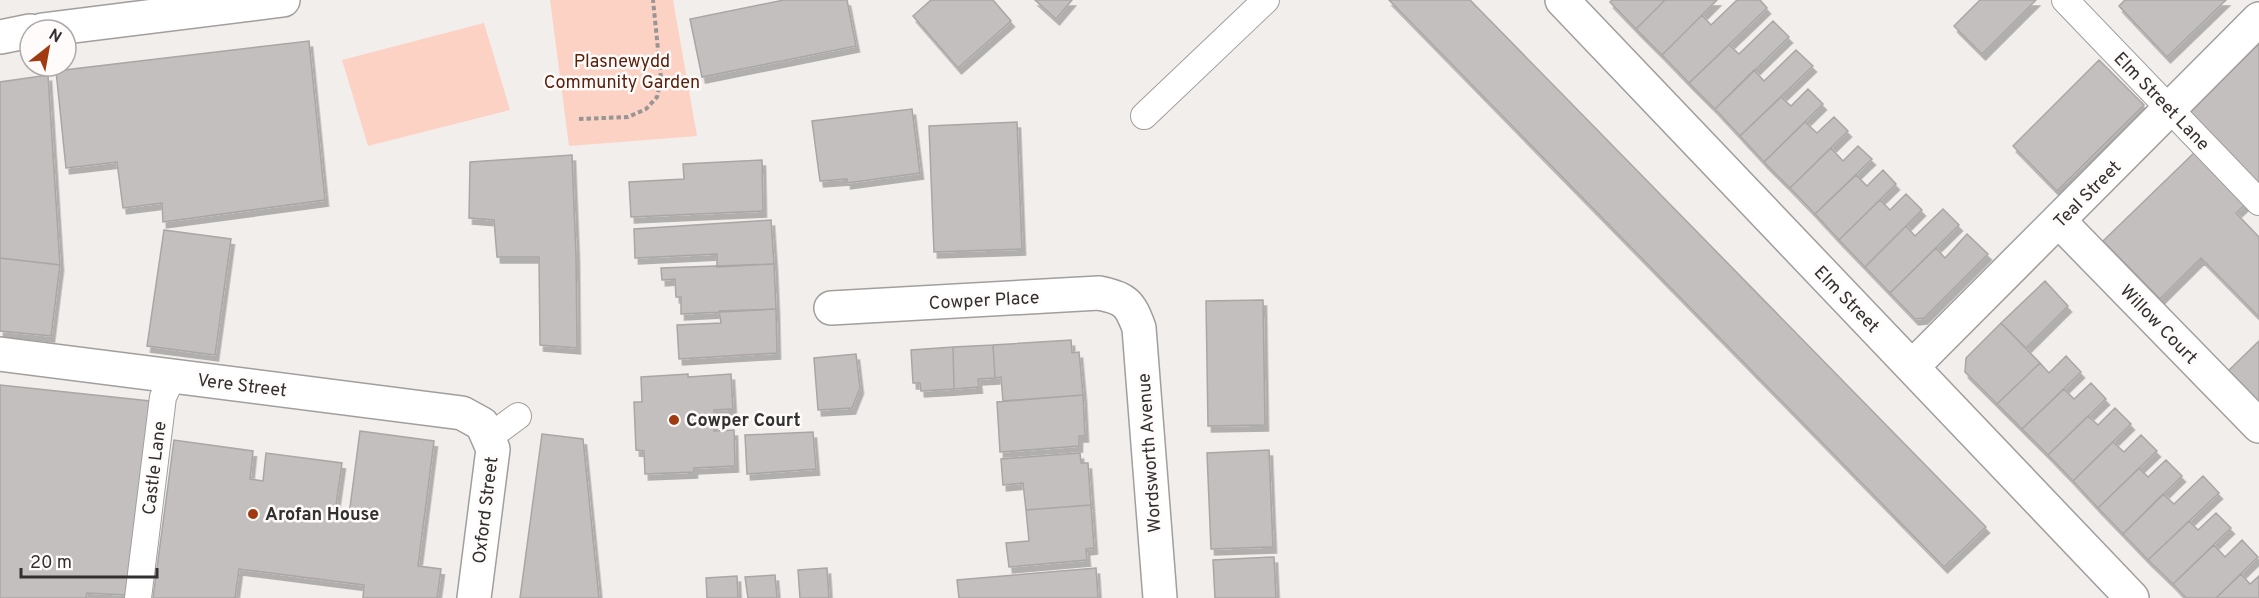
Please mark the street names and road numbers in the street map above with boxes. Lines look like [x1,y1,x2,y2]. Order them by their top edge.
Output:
street label: Elm Street Lane [2108,48,2214,156]
street label: Teal Street [2049,156,2127,234]
street label: Elm Street [1808,262,1884,338]
street label: Willow Court [2114,280,2202,370]
street label: Cowper Place [928,287,1040,316]
street label: Vere Street [196,370,288,403]
street label: Wordsworth Avenue [1133,372,1168,533]
street label: Castle Lane [138,420,173,516]
street label: Oxford Street [469,455,504,565]

